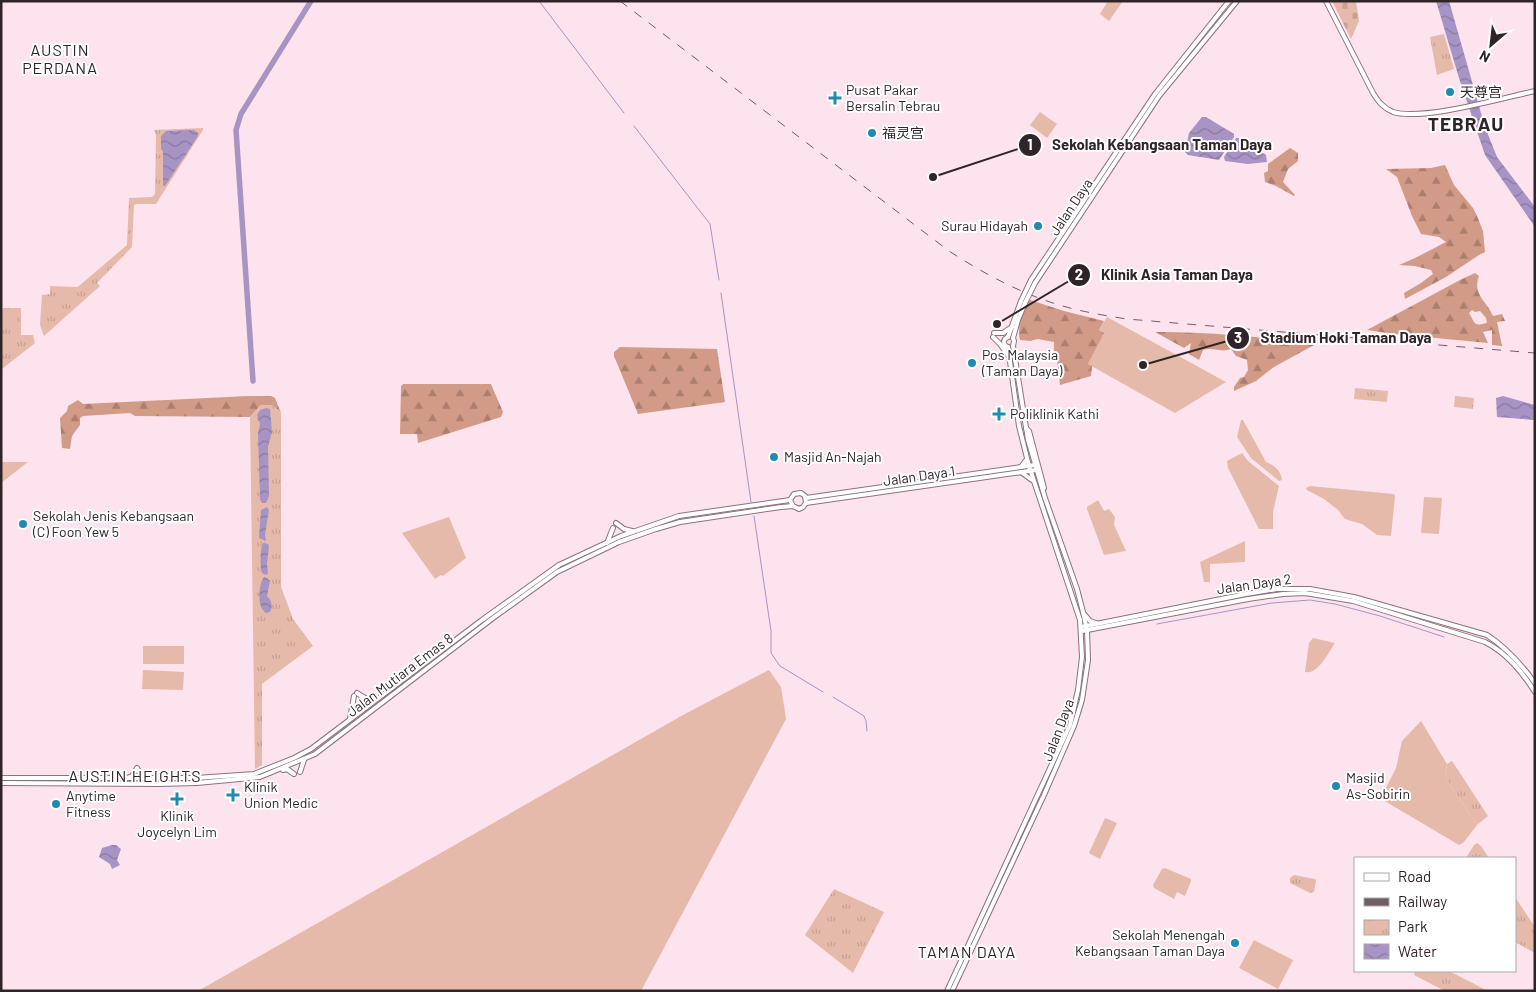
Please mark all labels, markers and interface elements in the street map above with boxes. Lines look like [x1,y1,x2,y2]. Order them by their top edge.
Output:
north arrow [1466,20,1516,70]
district label: AUSTIN PERDANA [22,40,98,77]
text: N [1477,47,1493,67]
place label: Pusat Pakar Bersalin Tebrau [846,81,940,114]
place label: 天尊宫 [1460,83,1502,100]
marker: 天尊宫 [1444,86,1456,98]
marker: Pusat Pakar Bersalin Tebrau [828,91,842,105]
district label: TEBRAU [1428,112,1504,135]
place label: 福灵宫 [882,124,924,141]
marker: 福灵宫 [866,127,878,139]
callout: Sekolah Kebangsaan Taman Daya [1017,130,1282,160]
text: 1 [1027,135,1033,153]
text: Sekolah Kebangsaan Taman Daya [1052,135,1272,153]
street label: Jalan Daya [1045,175,1096,238]
place label: Surau Hidayah [941,217,1028,234]
marker: Surau Hidayah [1032,220,1044,232]
callout: Klinik Asia Taman Daya [1066,260,1263,290]
text: 2 [1075,265,1083,283]
text: Klinik Asia Taman Daya [1101,265,1253,283]
callout: Stadium Hoki Taman Daya [1225,323,1441,353]
text: 3 [1234,328,1242,346]
text: Stadium Hoki Taman Daya [1261,328,1432,346]
place label: Pos Malaysia (Taman Daya) [981,346,1063,379]
marker: Pos Malaysia (Taman Daya) [966,357,978,369]
place label: Poliklinik Kathi [1010,405,1099,422]
marker: Poliklinik Kathi [992,407,1006,421]
place label: Masjid An-Najah [784,448,882,465]
marker: Masjid An-Najah [768,451,780,463]
street label: Jalan Daya 1 [882,462,956,489]
place label: Sekolah Jenis Kebangsaan (C) Foon Yew 5 [32,507,194,540]
marker: Sekolah Jenis Kebangsaan (C) Foon Yew 5 [17,518,29,530]
street label: Jalan Daya 2 [1215,570,1292,597]
street label: Jalan Mutiara Emas 8 [343,629,456,720]
street label: Jalan Daya [1038,696,1077,763]
district label: AUSTIN HEIGHTS [68,766,202,785]
place label: Masjid As-Sobirin [1346,769,1410,802]
place label: Klinik Union Medic [244,778,318,811]
marker: Masjid As-Sobirin [1330,780,1342,792]
place label: Anytime Fitness [66,787,116,820]
marker: Klinik Union Medic [226,788,240,802]
marker: Klinik Joycelyn Lim [170,792,184,806]
marker: Anytime Fitness [50,798,62,810]
place label: Klinik Joycelyn Lim [137,807,217,840]
legend [1354,857,1516,972]
text: Road [1398,867,1431,885]
text: Railway [1398,892,1447,910]
text: Park [1398,917,1428,935]
place label: Sekolah Menengah Kebangsaan Taman Daya [1075,926,1225,959]
marker: Sekolah Menengah Kebangsaan Taman Daya [1229,937,1241,949]
district label: TAMAN DAYA [918,942,1016,961]
text: Water [1398,942,1437,960]

